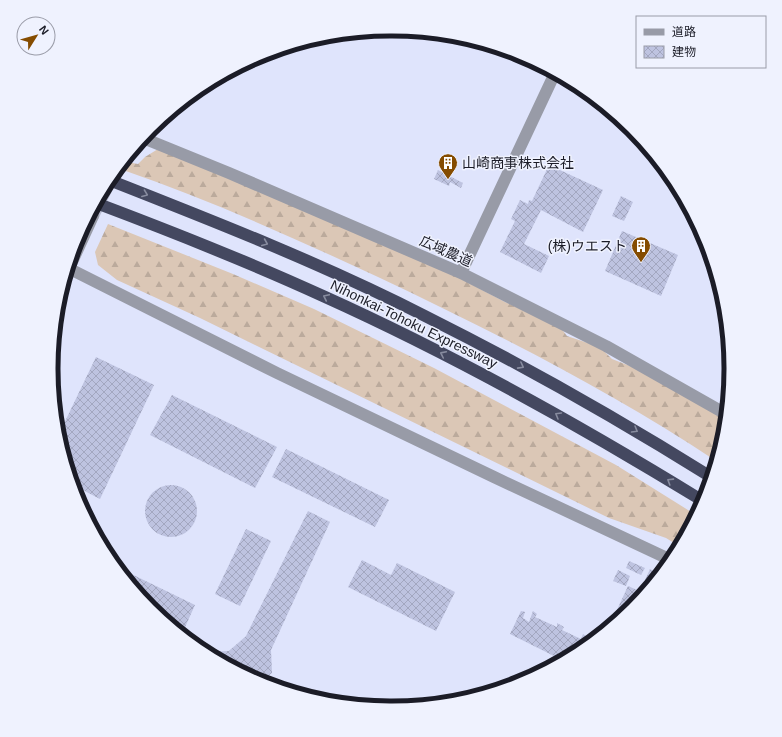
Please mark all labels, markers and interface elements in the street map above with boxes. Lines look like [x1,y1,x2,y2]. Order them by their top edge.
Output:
north arrow [16,16,56,56]
legend [636,16,766,68]
text: N [37,23,51,37]
text: 道路 [672,25,696,39]
text: 建物 [672,45,696,59]
building icon: 山崎商事株式会社 [437,152,459,180]
place label: 山崎商事株式会社 [462,155,574,171]
one-way arrow [141,189,149,197]
street label: 広域農道 [417,232,475,270]
building icon: (株)ウエスト [630,235,652,263]
one-way arrow [261,238,269,246]
place label: (株)ウエスト [548,238,627,254]
street label: Nihonkai-Tohoku Expressway [328,277,500,371]
one-way arrow [323,294,330,302]
one-way arrow [440,351,447,359]
one-way arrow [517,362,524,369]
one-way arrow [555,413,562,420]
one-way arrow [631,425,638,432]
one-way arrow [667,478,674,485]

